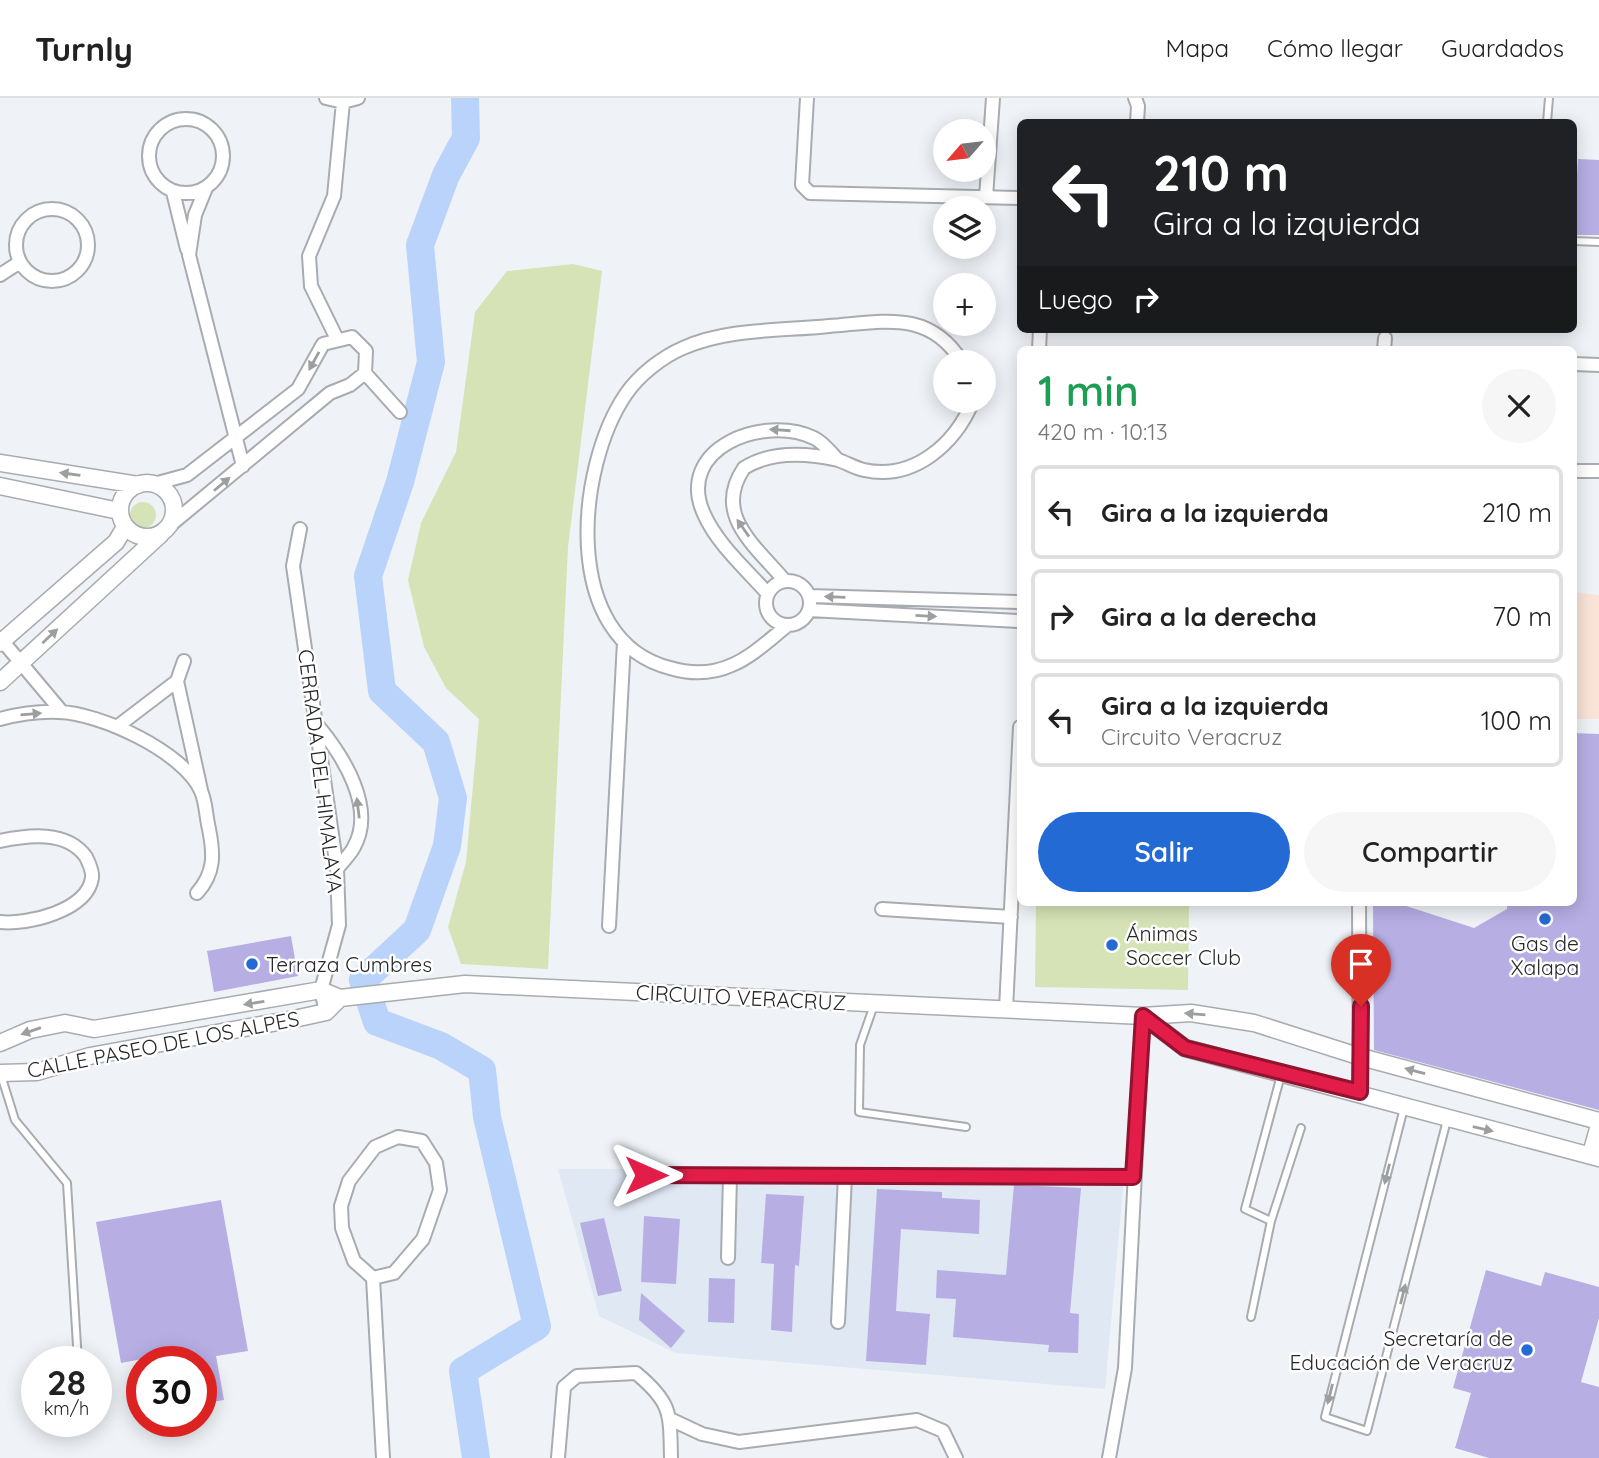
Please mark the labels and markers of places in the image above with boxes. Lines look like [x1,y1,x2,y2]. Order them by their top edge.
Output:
marker: Gas de Xalapa [1537,911,1553,927]
place label: Ánimas Soccer Club [1126,920,1241,970]
place label: Gas de Xalapa [1511,930,1579,980]
pin [1331,934,1391,1006]
marker: Ánimas Soccer Club [1104,937,1120,953]
place label: Terraza Cumbres [266,951,432,977]
marker: Terraza Cumbres [244,956,260,972]
place label: Secretaría de Educación de Veracruz [1289,1325,1513,1375]
marker: Secretaría de Educación de Veracruz [1519,1342,1535,1358]

